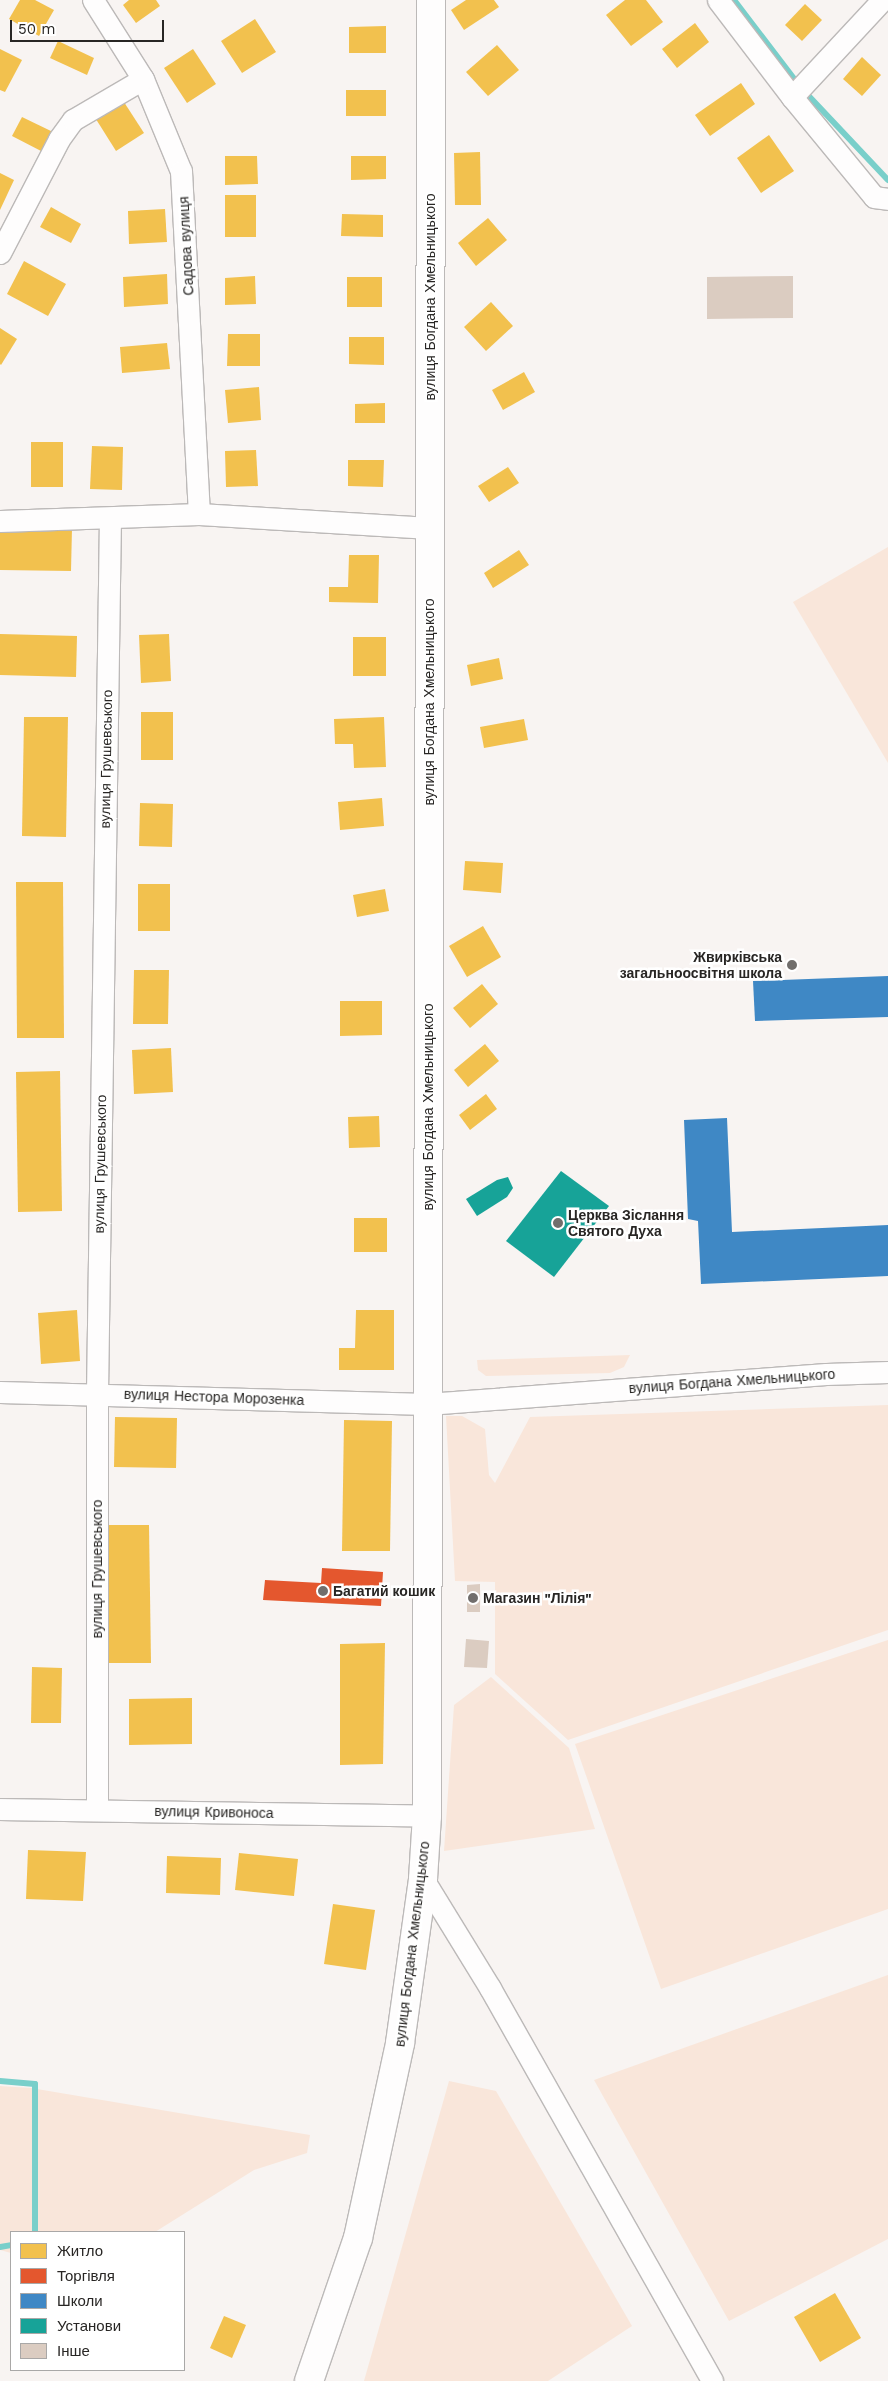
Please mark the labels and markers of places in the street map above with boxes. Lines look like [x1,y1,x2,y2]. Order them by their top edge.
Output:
place label: Жвирківська загальноосвітня школа [620,949,782,982]
marker: Жвирківська загальноосвітня школа [786,959,798,971]
place label: Церква Зіслання Святого Духа [568,1207,684,1240]
marker: Церква Зіслання Святого Духа [552,1217,564,1229]
place label: Багатий кошик [333,1583,435,1599]
marker: Багатий кошик [317,1585,329,1597]
place label: Магазин "Лілія" [483,1590,592,1606]
marker: Магазин "Лілія" [467,1592,479,1604]

